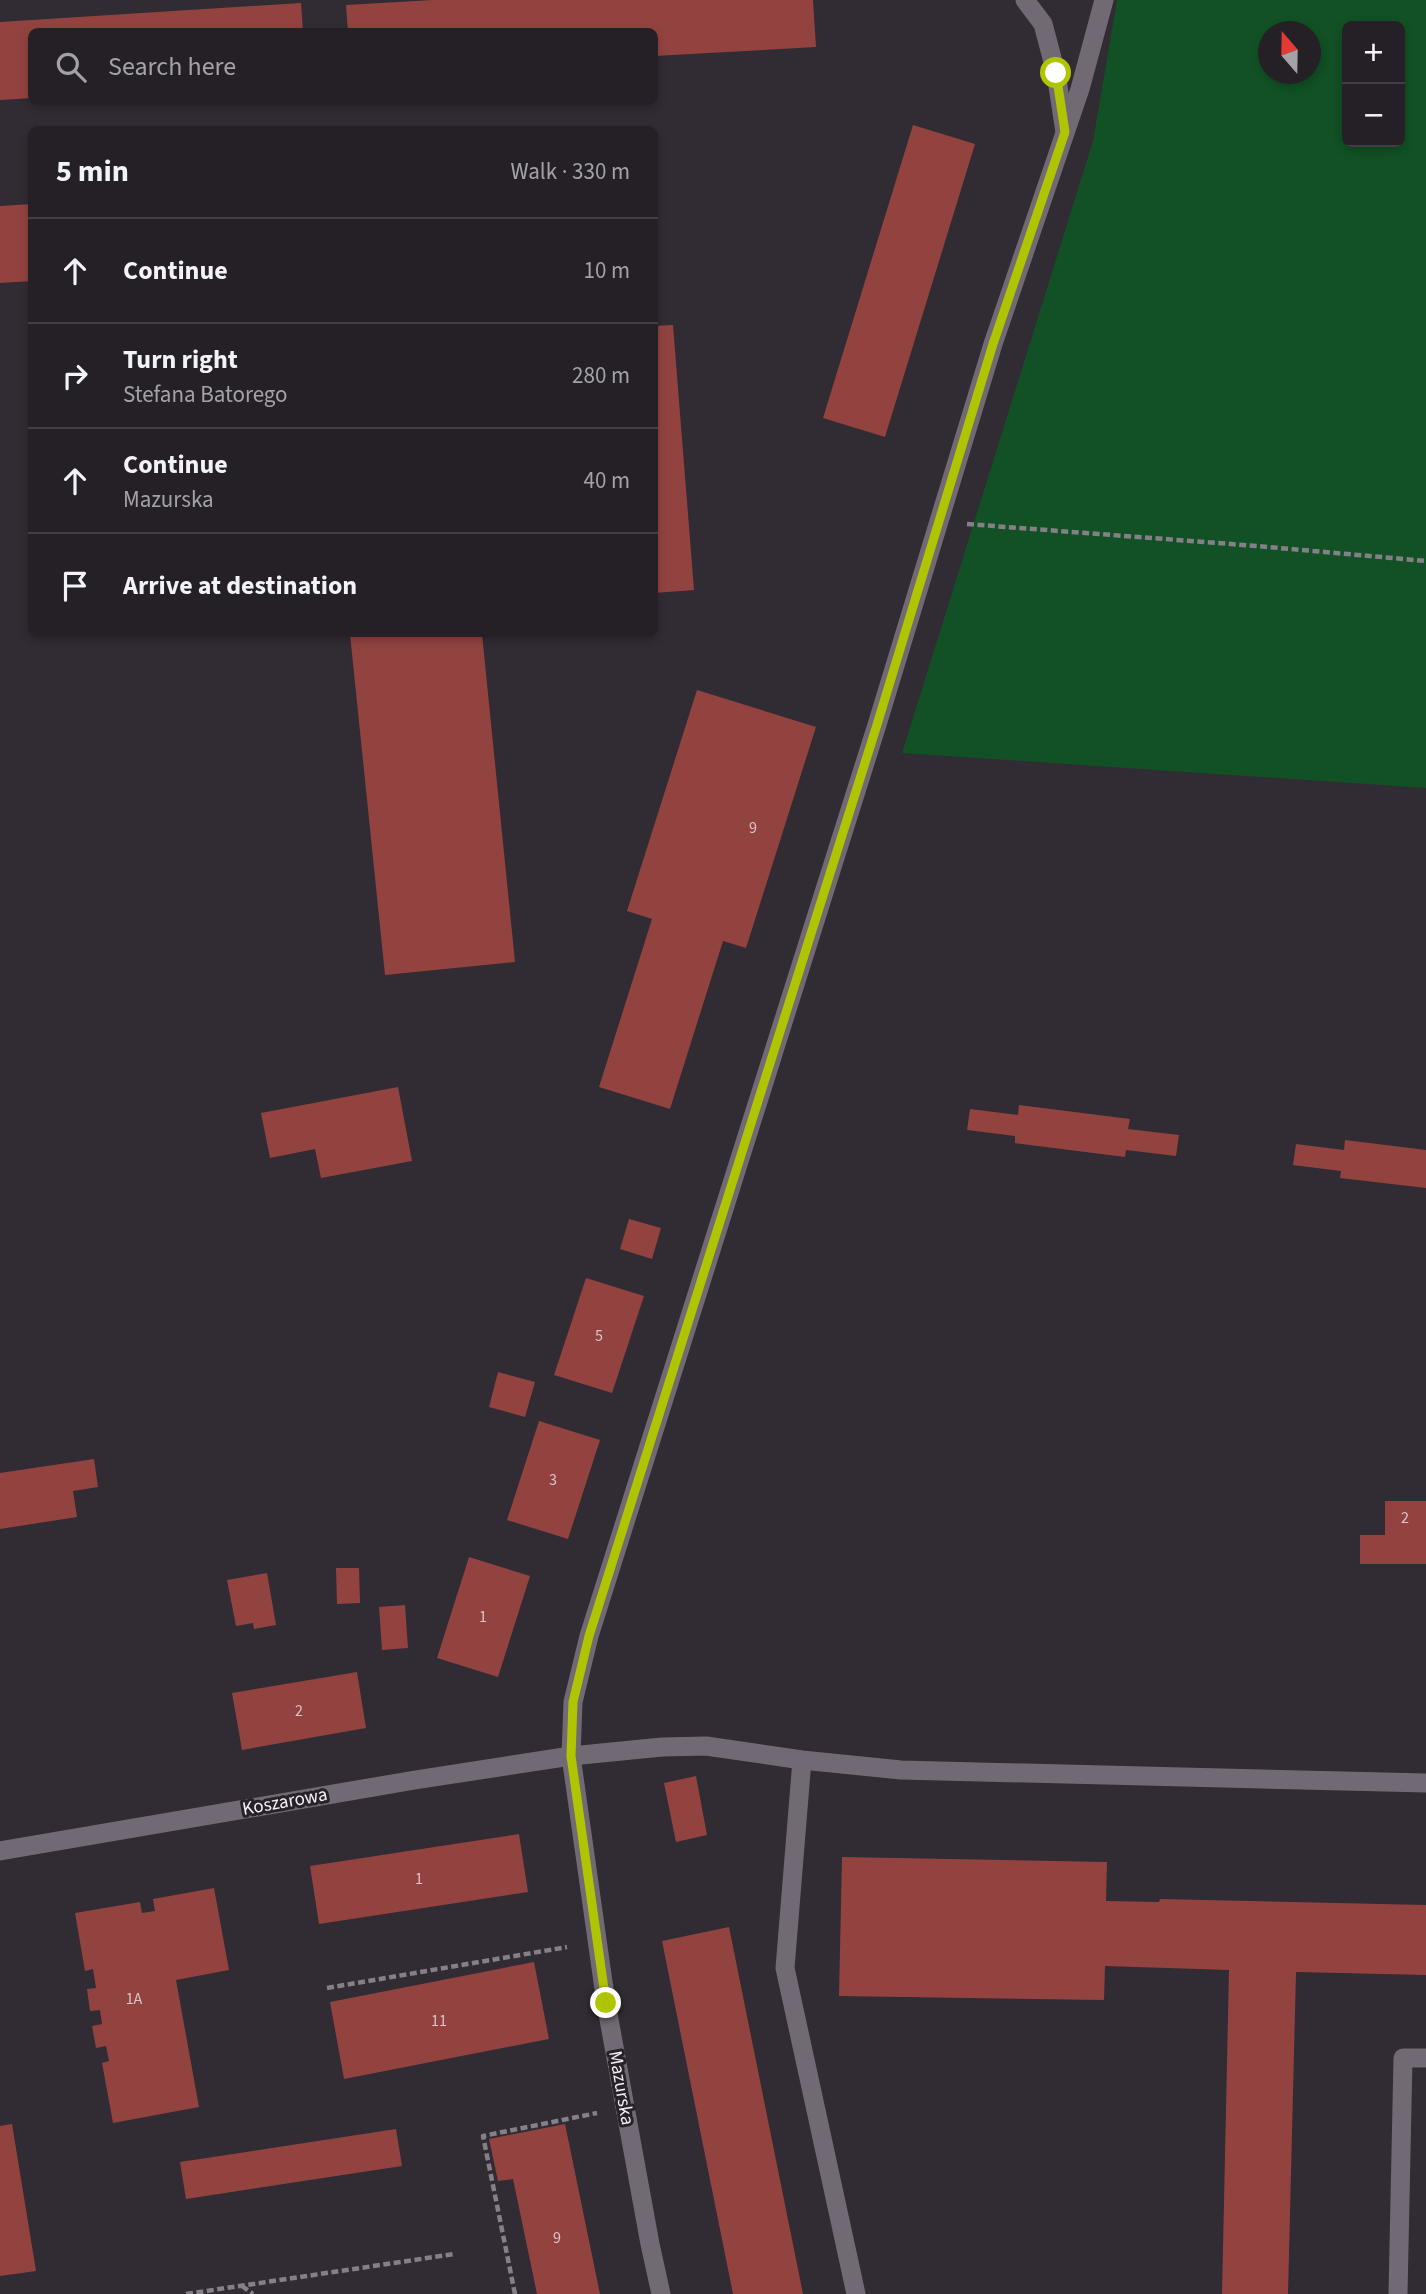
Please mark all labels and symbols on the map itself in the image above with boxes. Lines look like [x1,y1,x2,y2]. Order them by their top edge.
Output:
north arrow [1258,21,1321,84]
route start [1040,57,1071,88]
house number: 9 [749,817,757,839]
house number: 5 [595,1325,603,1347]
house number: 3 [549,1469,557,1491]
house number: 2 [1401,1507,1409,1529]
house number: 1 [479,1606,487,1628]
house number: 2 [295,1700,303,1722]
street label: Koszarowa [240,1781,330,1823]
house number: 1 [415,1868,423,1890]
route end [590,1987,621,2018]
house number: 1A [126,1988,143,2010]
house number: 11 [431,2010,447,2032]
street label: Mazurska [601,2049,641,2127]
house number: 9 [553,2227,561,2249]

